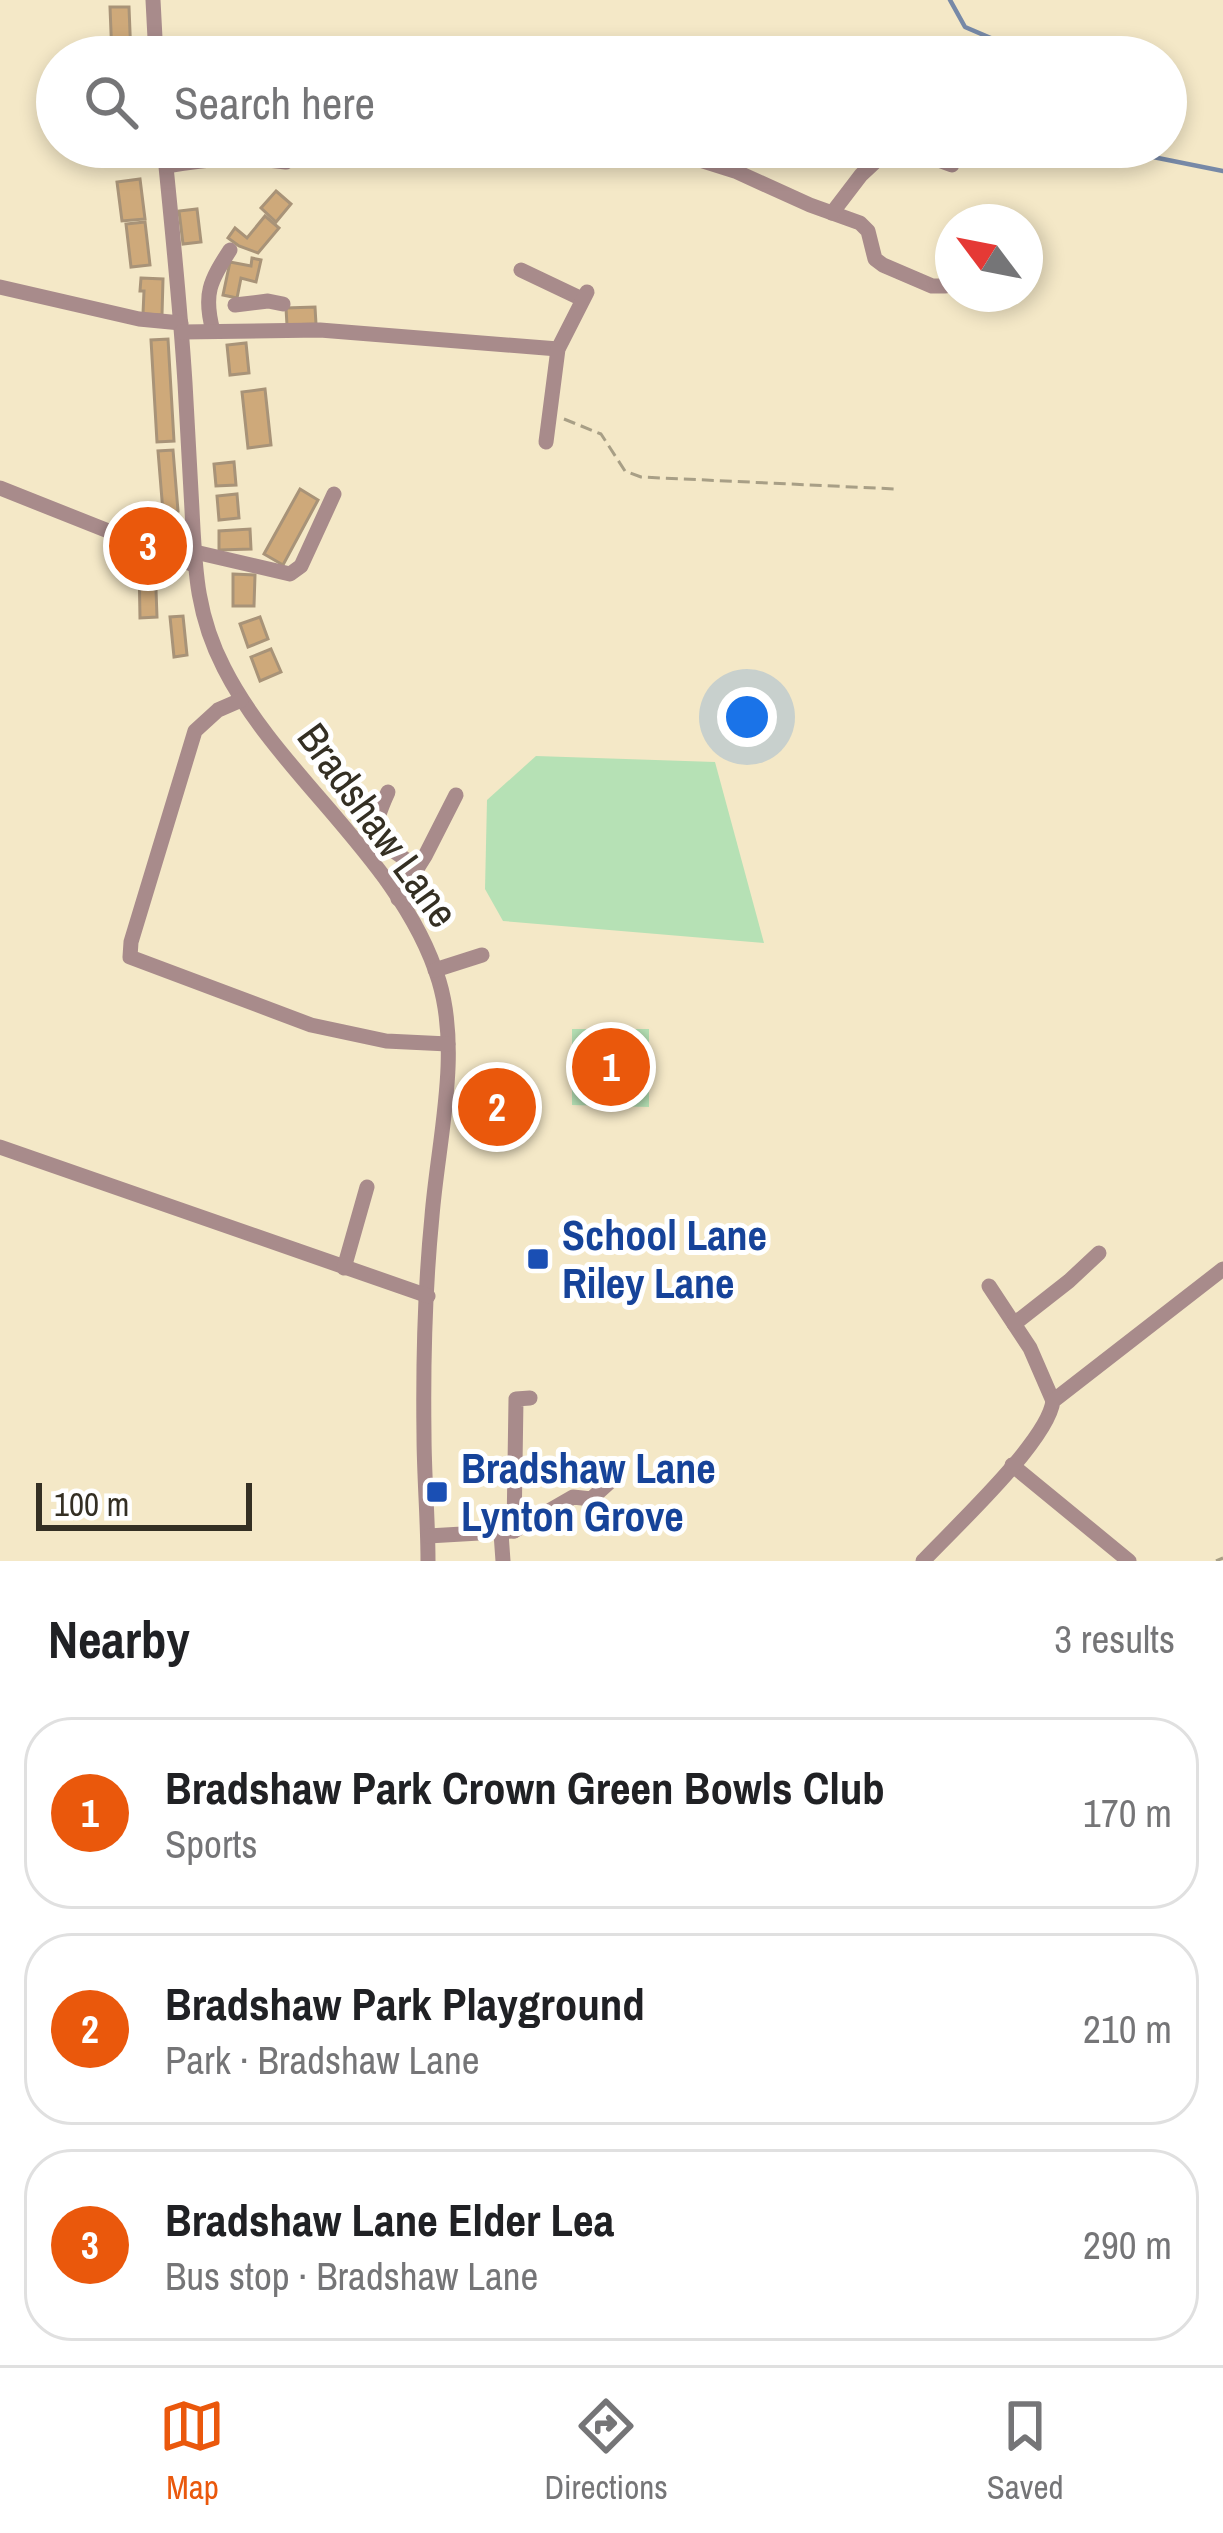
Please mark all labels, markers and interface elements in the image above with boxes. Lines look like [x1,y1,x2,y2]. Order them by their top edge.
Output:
search box [36,36,1187,168]
icon: search [78,69,144,135]
text: Search here [174,72,375,133]
north arrow [935,204,1043,312]
pin: 3 [109,501,187,591]
your location [717,687,777,747]
street label: Bradshaw Lane [285,712,471,938]
pin: 1 [572,1022,650,1112]
pin: 2 [458,1062,536,1152]
place label: School Lane Riley Lane [562,1207,767,1311]
marker: School Lane Riley Lane [525,1246,551,1272]
place label: Bradshaw Lane Lynton Grove [461,1440,716,1544]
scale bar [36,1477,252,1530]
marker: Bradshaw Lane Lynton Grove [424,1479,450,1505]
text: 100 m [54,1482,129,1526]
text: Nearby [48,1605,190,1674]
text: 3 results [1054,1613,1175,1665]
text: Bradshaw Park Crown Green Bowls Club [165,1757,885,1818]
text: 1 [81,1787,99,1839]
text: 170 m [1083,1787,1172,1839]
text: Sports [165,1818,257,1870]
text: Bradshaw Park Playground [165,1973,645,2034]
text: 2 [81,2003,99,2055]
text: 210 m [1083,2003,1172,2055]
text: Park · Bradshaw Lane [165,2034,480,2086]
text: Bradshaw Lane Elder Lea [165,2189,614,2250]
text: 3 [81,2219,99,2271]
text: 290 m [1083,2219,1172,2271]
text: Bus stop · Bradshaw Lane [165,2250,538,2302]
tab: Map [159,2393,225,2509]
tab: Directions [544,2393,668,2509]
tab: Saved [987,2393,1063,2509]

